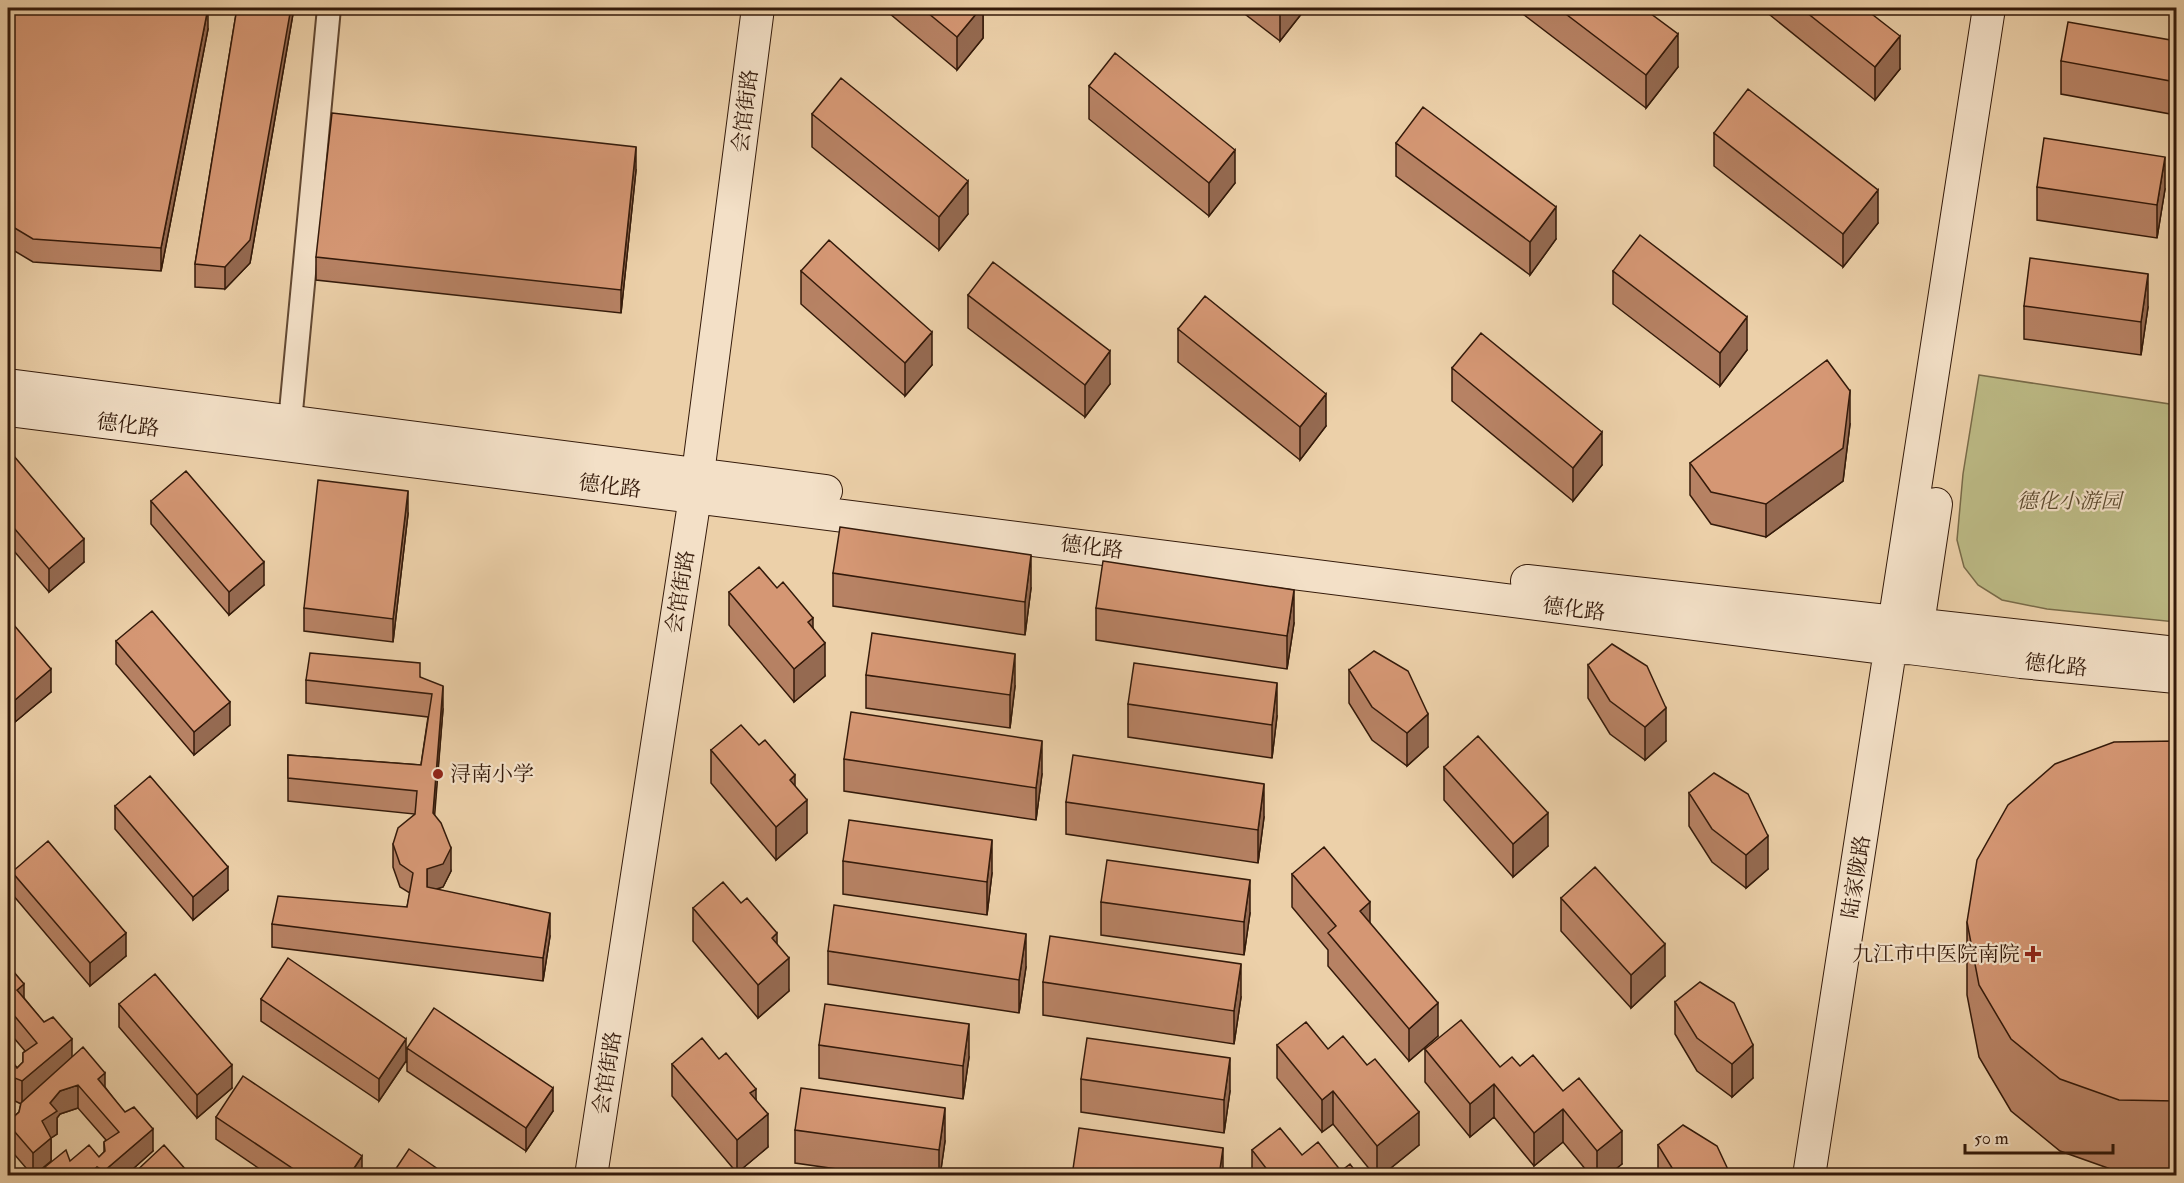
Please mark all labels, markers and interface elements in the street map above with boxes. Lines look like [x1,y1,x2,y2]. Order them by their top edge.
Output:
street label: 会馆街路 [727,68,764,154]
street label: 德化路 [95,408,161,443]
street label: 德化路 [577,469,643,504]
park label: 德化小游园 [2017,488,2124,515]
street label: 德化路 [1059,530,1125,565]
street label: 会馆街路 [661,548,700,636]
street label: 德化路 [1541,592,1607,627]
street label: 德化路 [2023,649,2089,682]
place label: 浔南小学 [450,761,534,788]
marker: 浔南小学 [431,767,445,781]
street label: 陆家陇路 [1837,833,1876,921]
place label: 九江市中医院南院 [1852,941,2020,968]
marker: 九江市中医院南院 [2024,945,2042,963]
street label: 会馆街路 [588,1029,627,1117]
scale bar [1965,1117,2114,1155]
text: 50 m [1974,1127,2009,1150]

